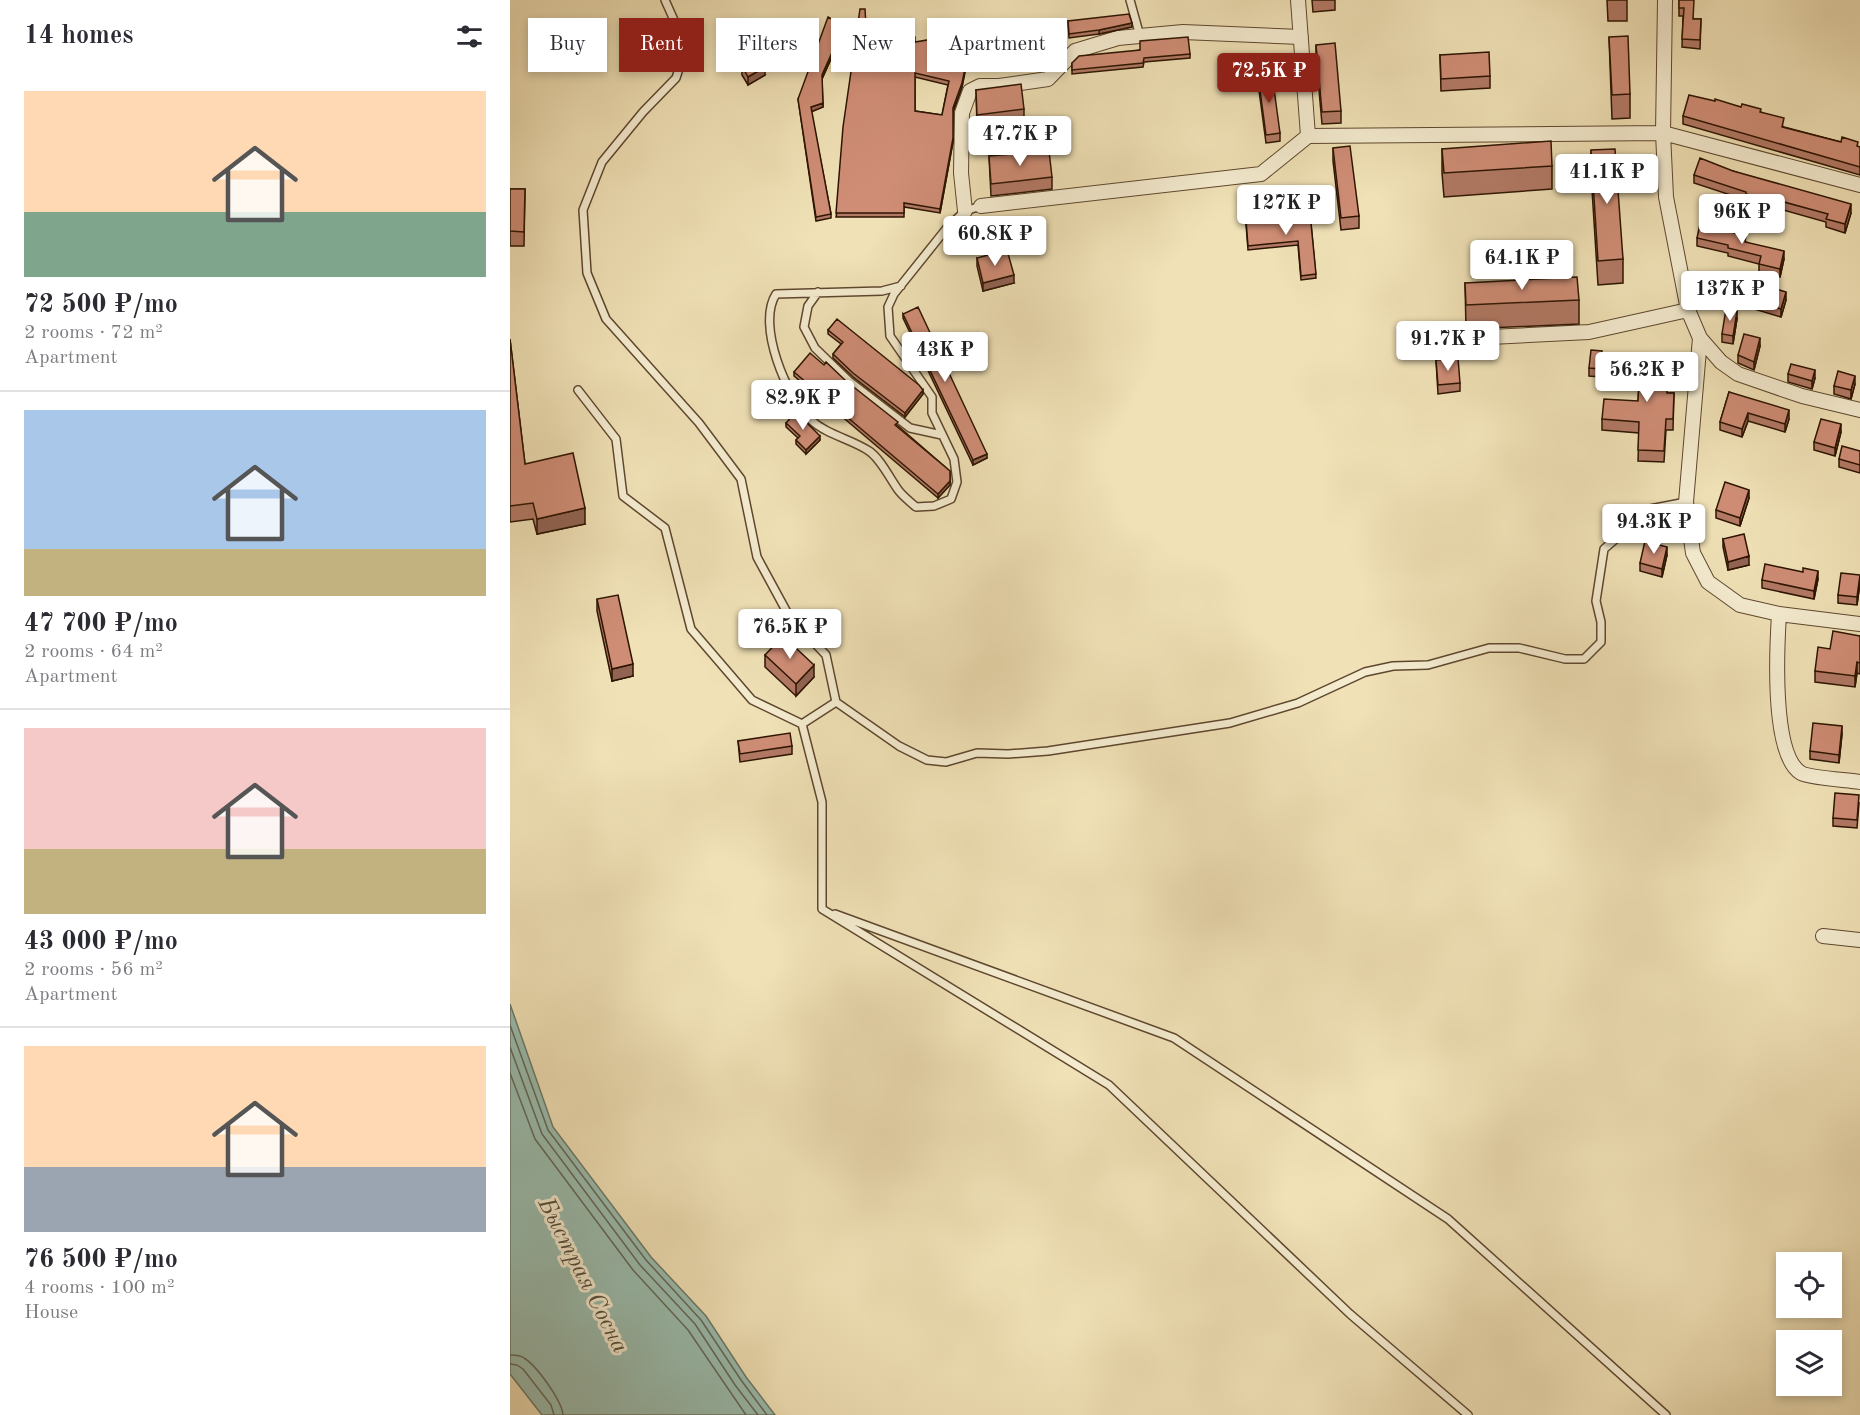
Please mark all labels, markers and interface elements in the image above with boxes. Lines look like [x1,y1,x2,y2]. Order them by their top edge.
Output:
chip: Buy [528,18,607,72]
chip: Rent [619,18,704,72]
chip: Filters [716,18,819,72]
chip: New [831,18,915,72]
chip: Apartment [927,18,1067,72]
icon: filters [453,20,486,53]
text: 14 homes [24,23,133,49]
pin: 72.5K ₽ [1214,53,1324,104]
text: 72.5K ₽ [1231,62,1307,82]
pin: 47.7K ₽ [965,116,1075,167]
text: 47.7K ₽ [982,125,1058,145]
icon: home [201,130,309,238]
pin: 41.1K ₽ [1552,154,1662,205]
text: 41.1K ₽ [1569,163,1645,183]
pin: 127K ₽ [1237,185,1335,236]
text: 127K ₽ [1251,194,1321,214]
pin: 96K ₽ [1700,194,1784,245]
text: 96K ₽ [1713,203,1771,223]
pin: 60.8K ₽ [940,216,1050,267]
text: 60.8K ₽ [957,225,1033,245]
pin: 64.1K ₽ [1467,240,1577,291]
text: 64.1K ₽ [1484,249,1560,269]
pin: 137K ₽ [1681,271,1779,322]
text: 137K ₽ [1695,280,1765,300]
text: 72 500 ₽/mo [24,292,178,318]
pin: 91.7K ₽ [1393,321,1503,372]
text: 2 rooms · 72 m² [24,323,163,343]
text: 91.7K ₽ [1410,330,1486,350]
pin: 43K ₽ [903,332,987,383]
text: 43K ₽ [916,341,974,361]
text: Apartment [24,348,118,368]
pin: 56.2K ₽ [1592,352,1702,403]
text: 56.2K ₽ [1609,361,1685,381]
pin: 82.9K ₽ [748,380,858,431]
text: 82.9K ₽ [765,389,841,409]
icon: home [201,449,309,557]
pin: 94.3K ₽ [1599,504,1709,555]
text: 94.3K ₽ [1616,513,1692,533]
pin: 76.5K ₽ [735,609,845,660]
text: 47 700 ₽/mo [24,611,178,637]
text: 76.5K ₽ [752,618,828,638]
text: 2 rooms · 64 m² [24,642,163,662]
text: Apartment [24,667,118,687]
icon: home [201,767,309,875]
text: 43 000 ₽/mo [24,929,178,955]
text: 2 rooms · 56 m² [24,960,163,980]
text: Apartment [24,985,118,1005]
icon: home [201,1085,309,1193]
water label: Быстрая Сосна [532,1193,632,1358]
text: 76 500 ₽/mo [24,1247,178,1273]
map controls [1776,1252,1842,1396]
button: locate [1776,1252,1842,1318]
text: 4 rooms · 100 m² [24,1278,174,1298]
text: House [24,1303,78,1323]
button: layers [1776,1330,1842,1396]

